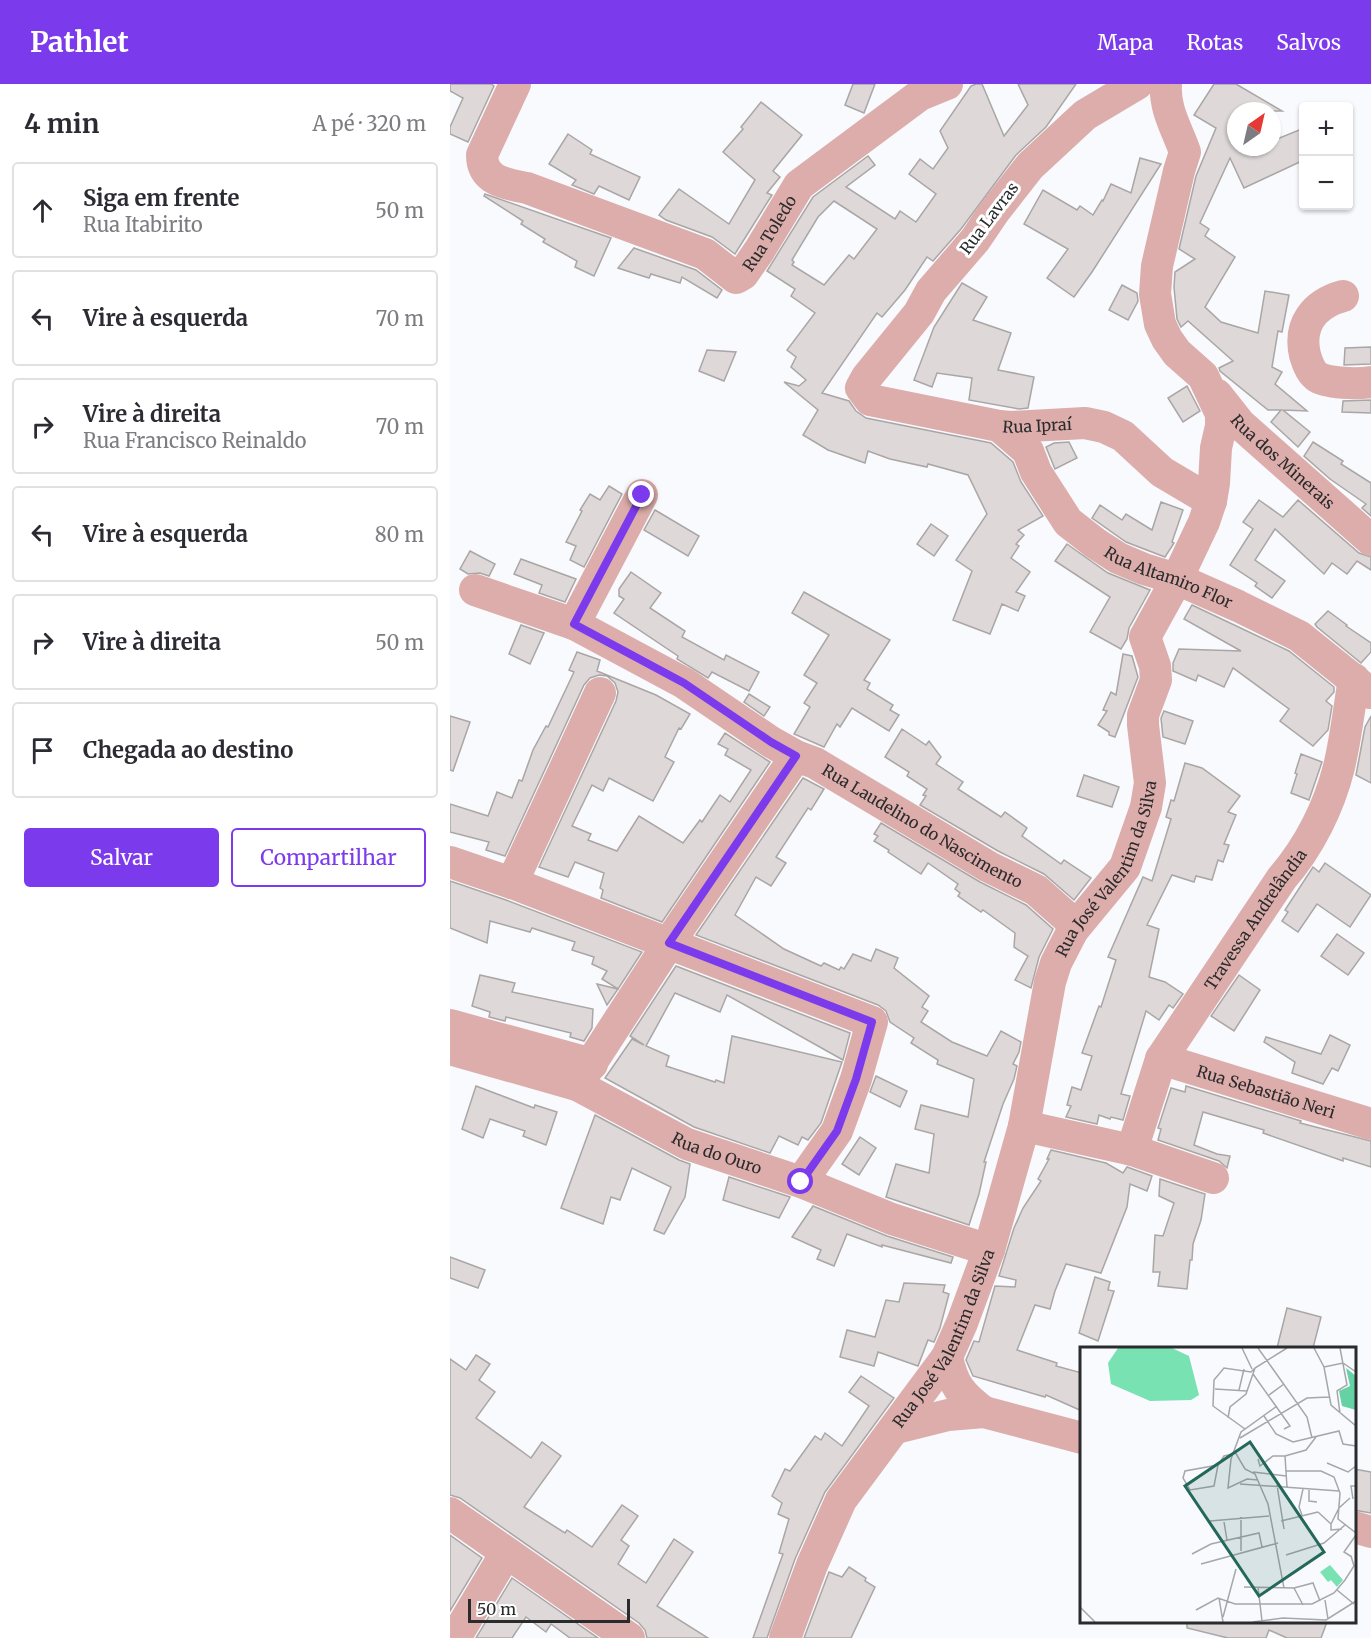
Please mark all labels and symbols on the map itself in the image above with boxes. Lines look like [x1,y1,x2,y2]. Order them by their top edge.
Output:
north arrow [1227,102,1281,156]
street label: Rua Lavras [956,178,1023,258]
street label: Rua Toledo [738,191,800,275]
street label: Rua dos Minerais [1226,410,1339,513]
street label: Rua Ipraí [1002,414,1073,437]
route end [628,481,654,507]
street label: Rua Altamiro Flor [1101,542,1236,612]
street label: Rua Laudelino do Nascimento [819,760,1026,892]
street label: Rua José Valentim da Silva [1051,778,1160,960]
street label: Travessa Andrelândia [1200,845,1311,994]
street label: Rua Sebastião Neri [1194,1061,1338,1122]
street label: Rua do Ouro [668,1128,764,1178]
route start [787,1168,813,1194]
street label: Rua José Valentim da Silva [888,1246,999,1432]
inset map [1080,1347,1356,1623]
scale bar [468,1596,630,1624]

